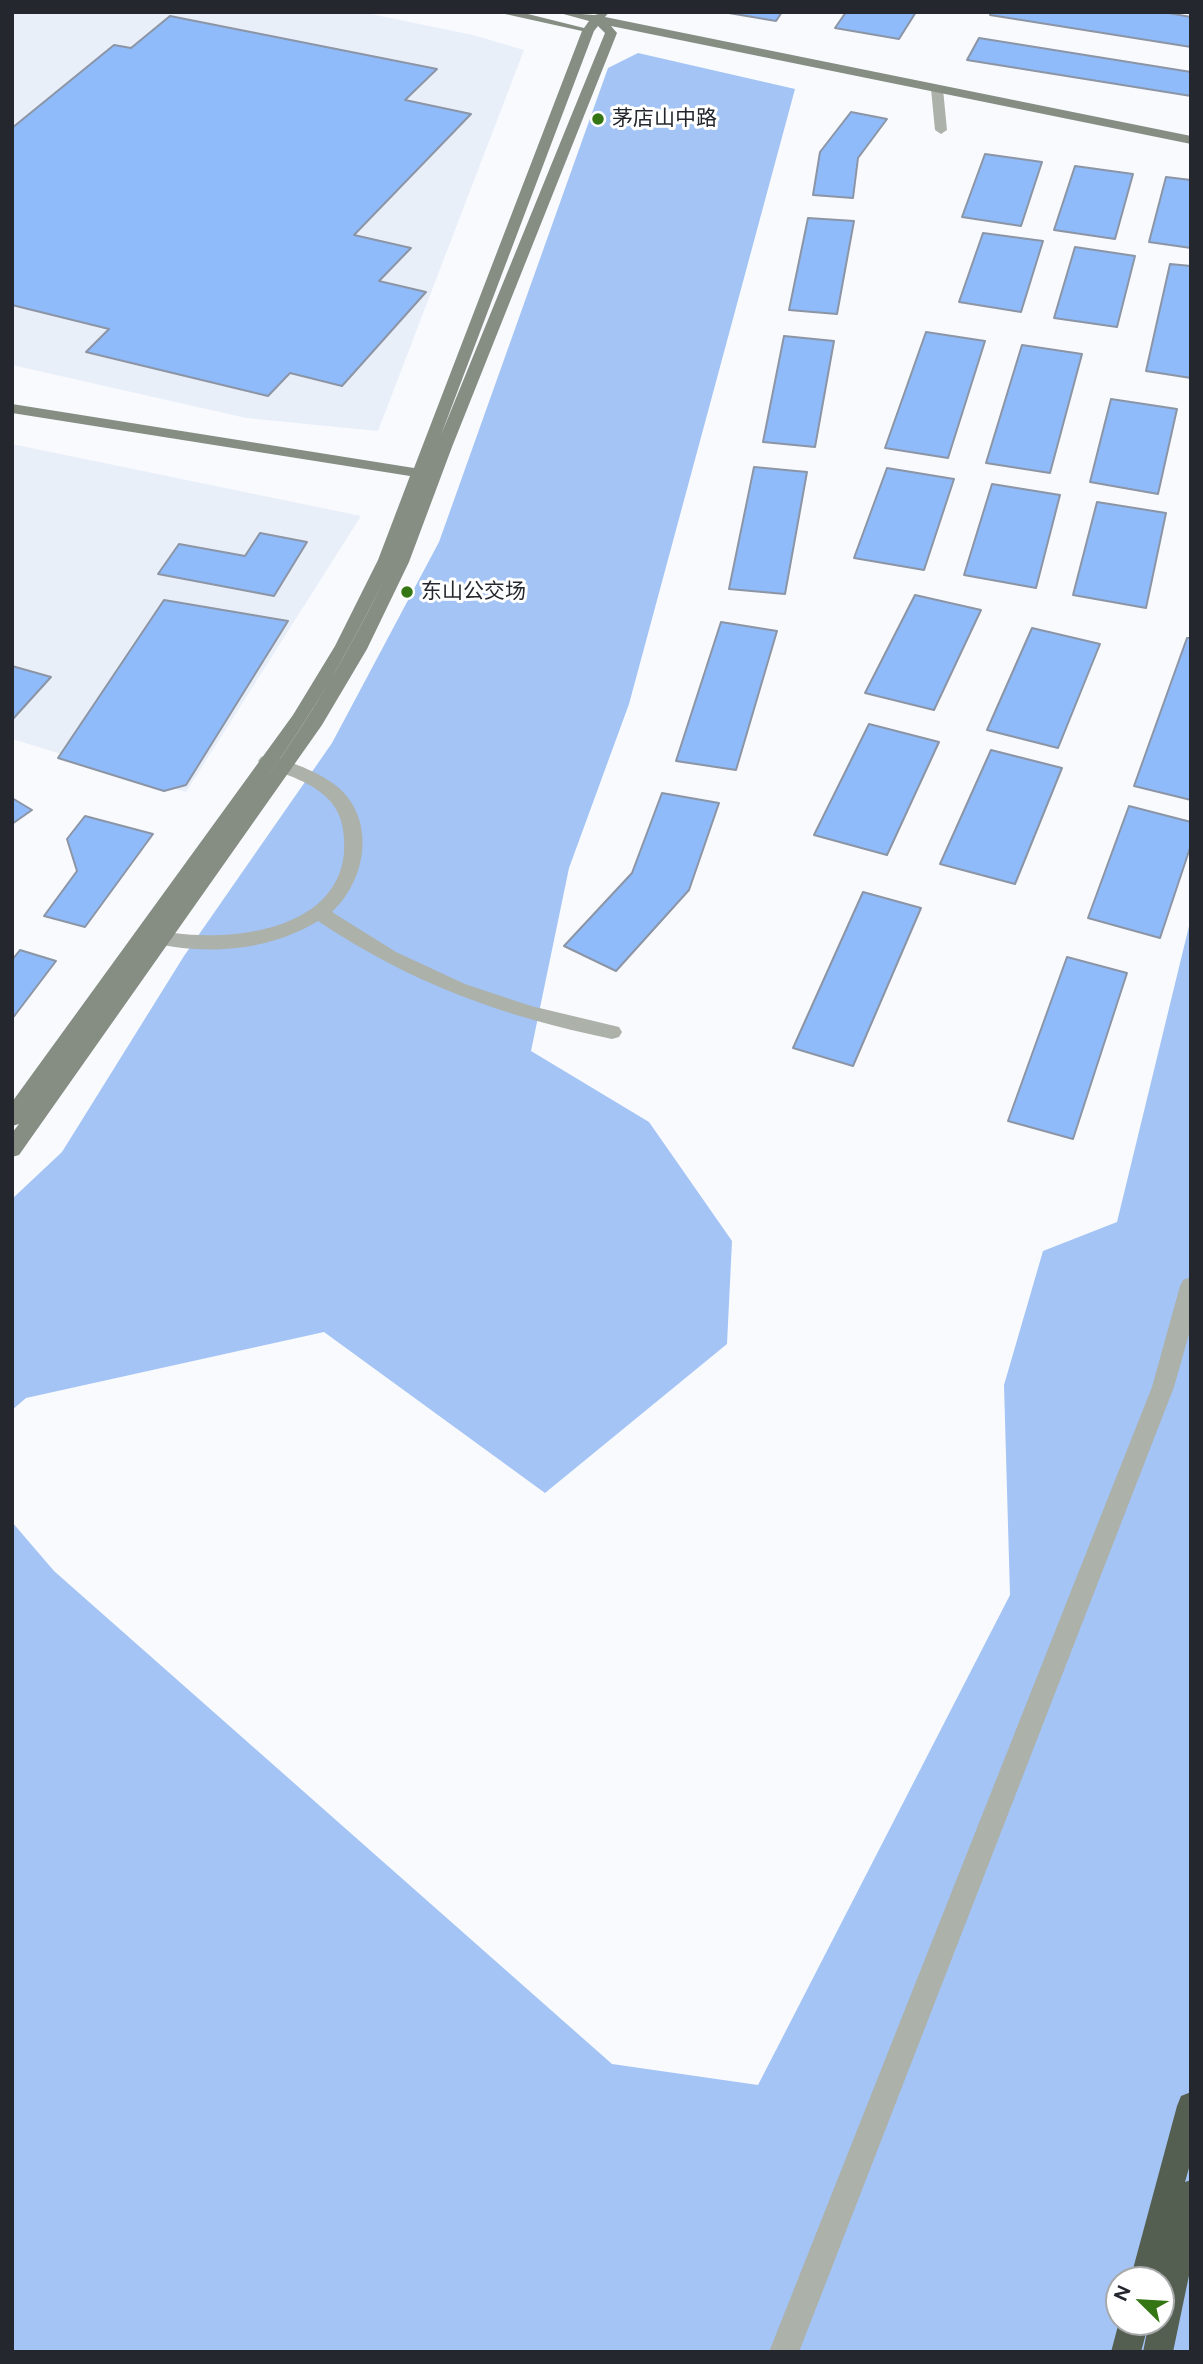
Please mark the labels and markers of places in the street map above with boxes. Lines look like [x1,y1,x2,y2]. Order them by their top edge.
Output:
place label: 茅店山中路 [612,106,717,132]
marker: 茅店山中路 [590,111,606,127]
place label: 东山公交场 [421,579,526,605]
marker: 东山公交场 [399,584,415,600]

